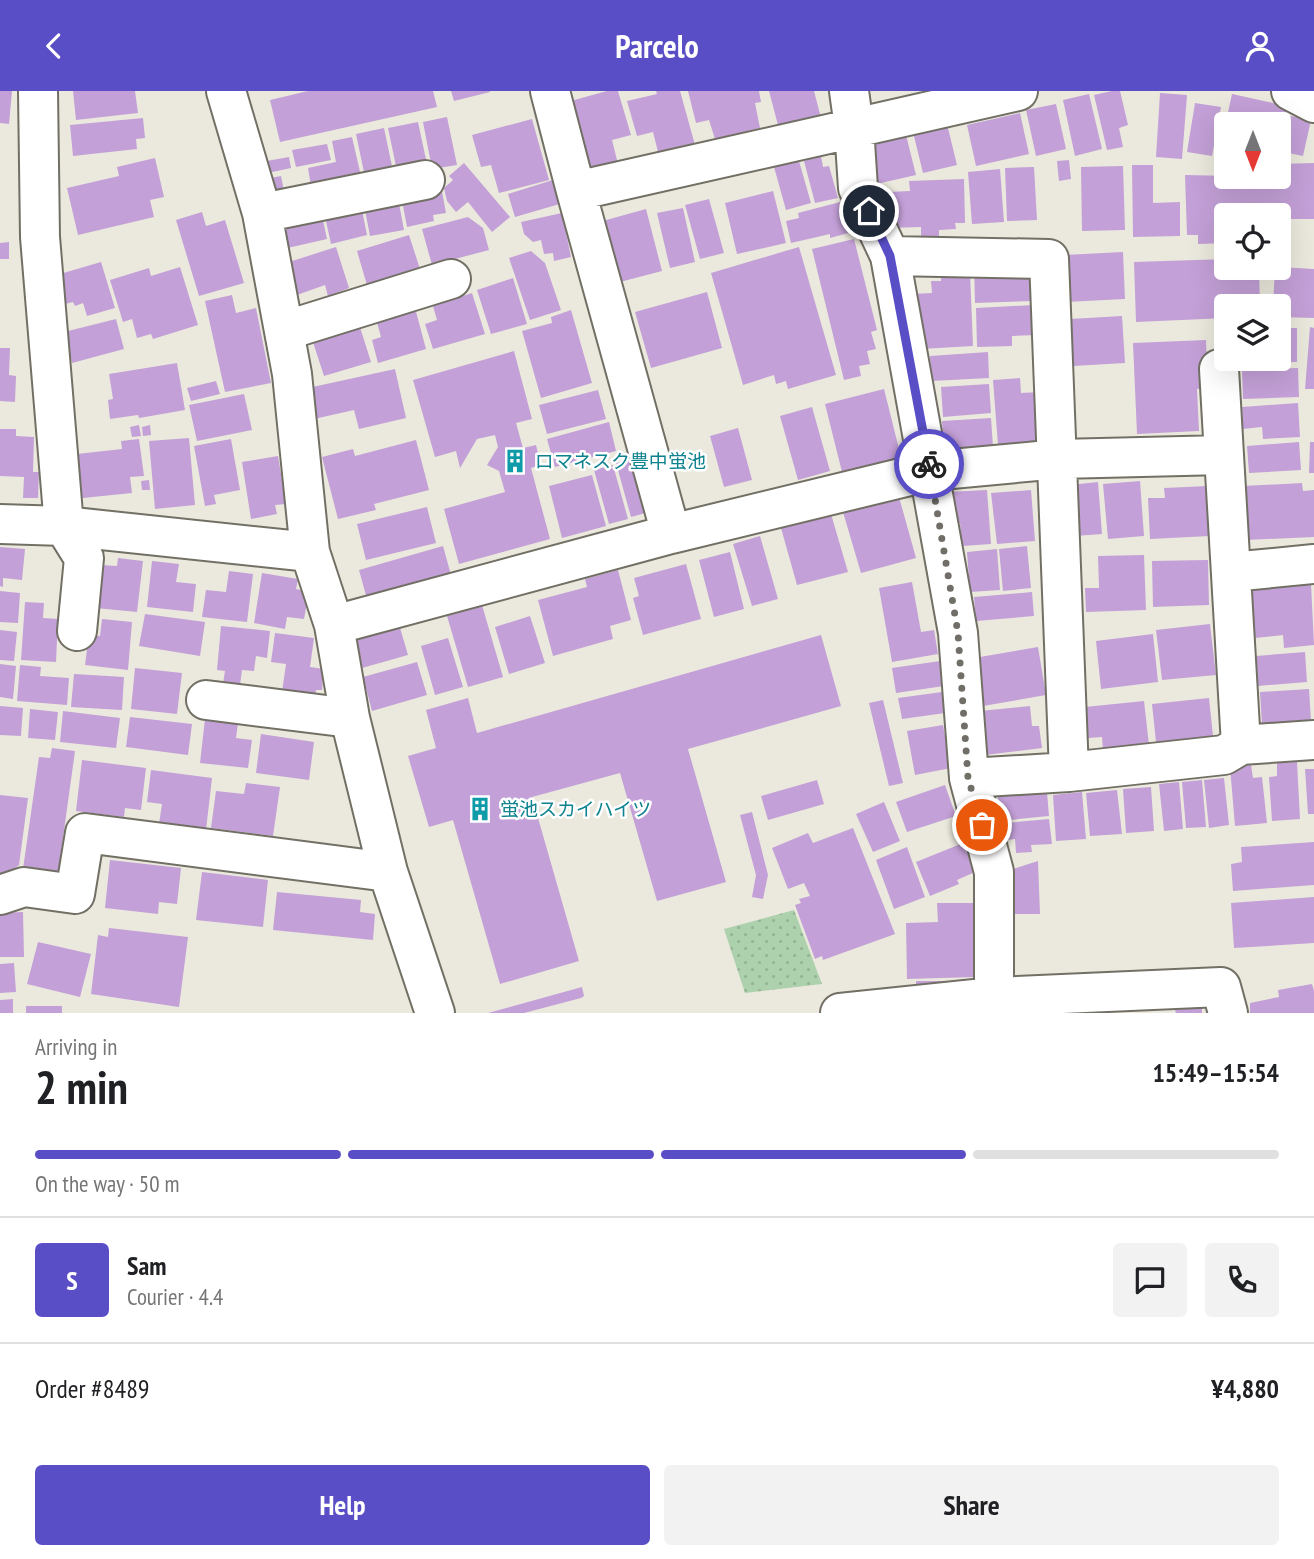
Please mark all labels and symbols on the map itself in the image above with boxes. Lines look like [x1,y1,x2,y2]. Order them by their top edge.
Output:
north arrow [1214,112,1292,189]
pin [839,181,899,241]
courier [894,429,964,499]
building icon: ロマネスク豊中蛍池 [501,447,529,475]
place label: ロマネスク豊中蛍池 [535,449,706,473]
building icon: 蛍池スカイハイツ [466,795,494,823]
pin [952,795,1012,855]
place label: 蛍池スカイハイツ [500,797,651,821]

